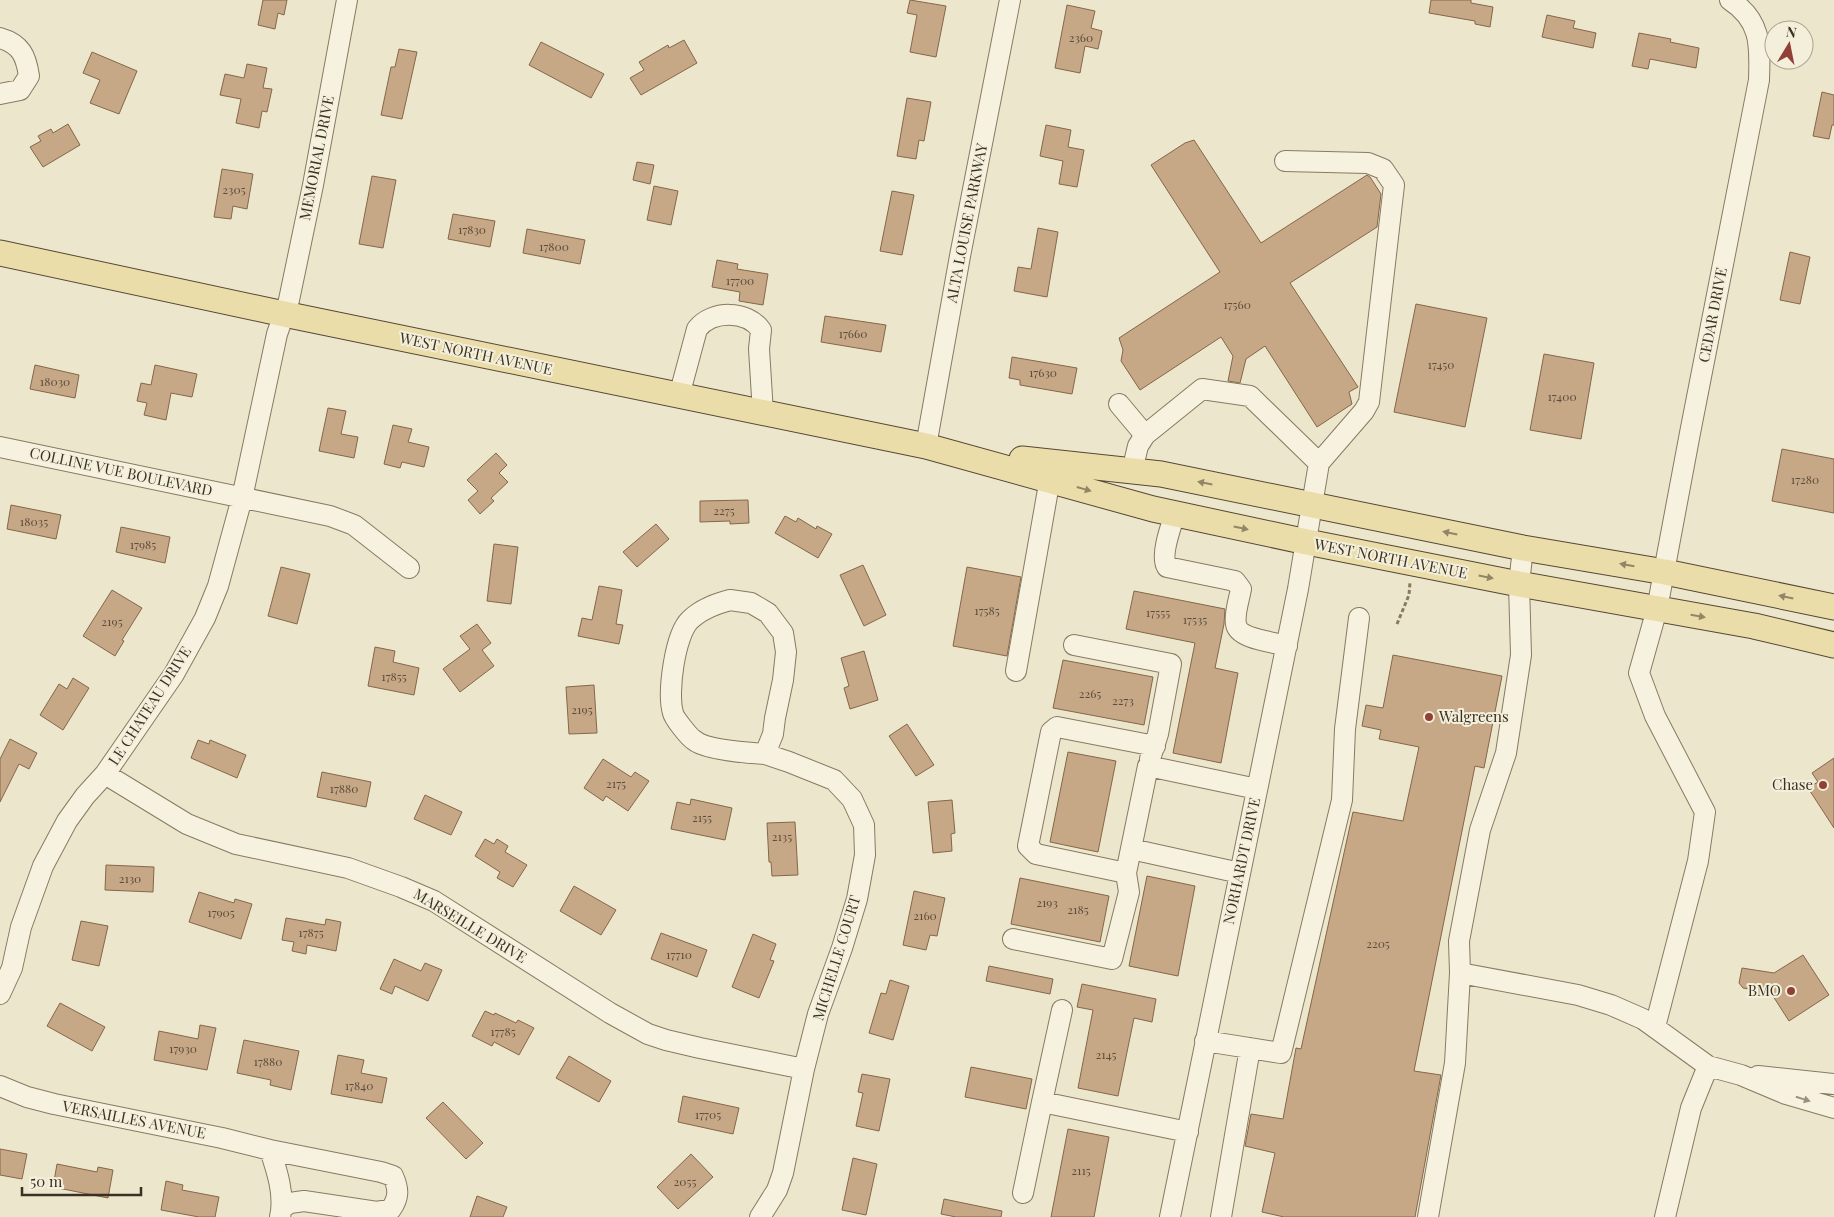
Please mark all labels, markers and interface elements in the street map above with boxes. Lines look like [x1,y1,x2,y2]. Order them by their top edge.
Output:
north arrow [1764,20,1814,70]
text: N [1785,21,1798,42]
house number: 2360 [1069,29,1093,45]
street label: MEMORIAL DRIVE [294,94,338,222]
street label: ALTA LOUISE PARKWAY [941,141,991,305]
house number: 2305 [222,181,246,197]
house number: 17830 [458,221,486,237]
house number: 17800 [539,238,569,254]
street label: CEDAR DRIVE [1693,266,1731,364]
house number: 17700 [726,272,754,288]
house number: 17560 [1223,296,1251,312]
house number: 17660 [839,325,867,341]
street label: WEST NORTH AVENUE [397,327,554,379]
house number: 17450 [1427,356,1455,372]
house number: 17630 [1029,364,1057,380]
house number: 18030 [40,373,70,389]
house number: 17400 [1547,388,1577,404]
street label: COLLINE VUE BOULEVARD [28,442,215,500]
house number: 17280 [1791,471,1819,487]
one-way arrow [1197,479,1212,487]
one-way arrow [1076,486,1091,494]
house number: 2275 [713,502,735,518]
house number: 18035 [20,513,48,529]
one-way arrow [1234,524,1249,532]
one-way arrow [1442,529,1457,537]
street label: WEST NORTH AVENUE [1312,533,1470,583]
house number: 17985 [130,536,156,552]
one-way arrow [1618,561,1634,569]
one-way arrow [1479,574,1495,582]
one-way arrow [1779,593,1794,601]
house number: 17585 [974,602,1000,618]
house number: 17555 [1146,604,1170,620]
house number: 17535 [1183,611,1207,627]
house number: 2195 [101,613,123,629]
one-way arrow [1690,613,1706,621]
street label: LE CHATEAU DRIVE [103,642,195,769]
house number: 17855 [381,668,407,684]
house number: 2265 [1079,685,1101,701]
house number: 2273 [1112,692,1134,708]
house number: 2195 [571,701,593,717]
place label: Walgreens [1438,706,1509,726]
marker: Walgreens [1423,711,1435,723]
place label: Chase [1772,774,1813,794]
house number: 2175 [606,775,626,791]
marker: Chase [1817,779,1829,791]
house number: 17880 [330,780,359,796]
street label: NORHARDT DRIVE [1218,796,1264,926]
house number: 2155 [692,809,712,825]
house number: 2135 [772,828,792,844]
house number: 2130 [119,870,141,886]
street label: MARSEILLE DRIVE [410,883,531,967]
street label: MICHELLE COURT [807,893,865,1023]
house number: 2193 [1036,894,1058,910]
house number: 2185 [1067,901,1089,917]
house number: 17905 [207,904,235,920]
house number: 2160 [913,907,937,923]
house number: 17875 [298,924,324,940]
house number: 2205 [1366,935,1390,951]
house number: 17710 [666,946,692,962]
place label: BMO [1748,980,1781,1000]
marker: BMO [1785,985,1797,997]
house number: 17785 [490,1023,516,1039]
house number: 17930 [169,1040,197,1056]
house number: 2145 [1095,1046,1117,1062]
house number: 17880 [254,1053,283,1069]
house number: 17840 [345,1077,373,1093]
street label: VERSAILLES AVENUE [60,1095,208,1143]
one-way arrow [1795,1095,1810,1103]
house number: 17705 [695,1106,721,1122]
house number: 2115 [1071,1162,1091,1178]
scale bar [22,1164,141,1196]
text: 50 m [30,1171,63,1191]
house number: 2055 [674,1173,696,1189]

